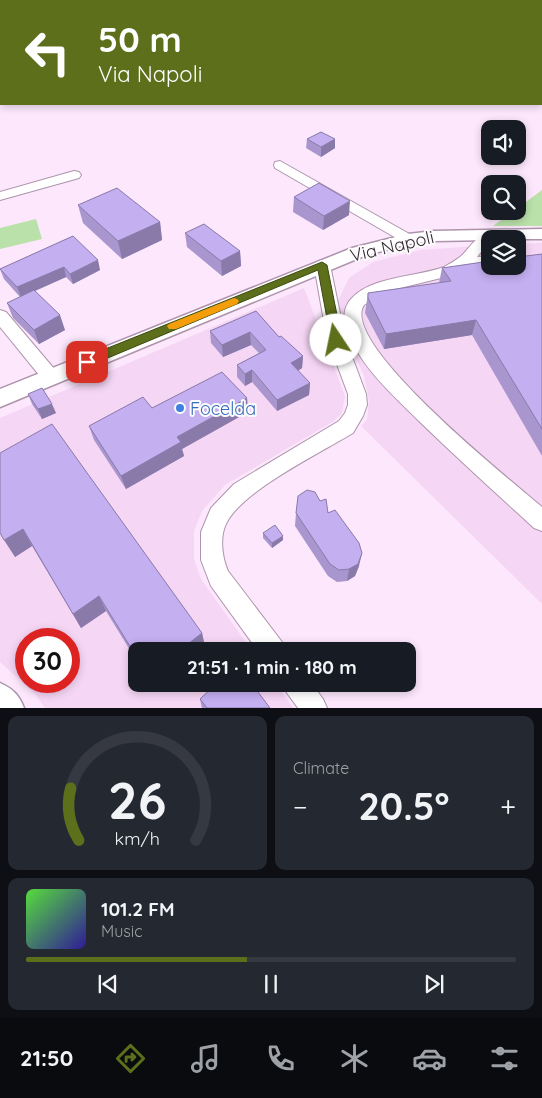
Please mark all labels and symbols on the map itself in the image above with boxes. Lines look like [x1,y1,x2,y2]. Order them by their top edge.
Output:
street label: Via Napoli [348,225,436,267]
position arrow [309,313,361,365]
pin [66,341,108,383]
place label: Focelda [190,397,256,420]
marker: Focelda [174,402,186,414]
speed limit sign: 30 [15,628,80,693]

